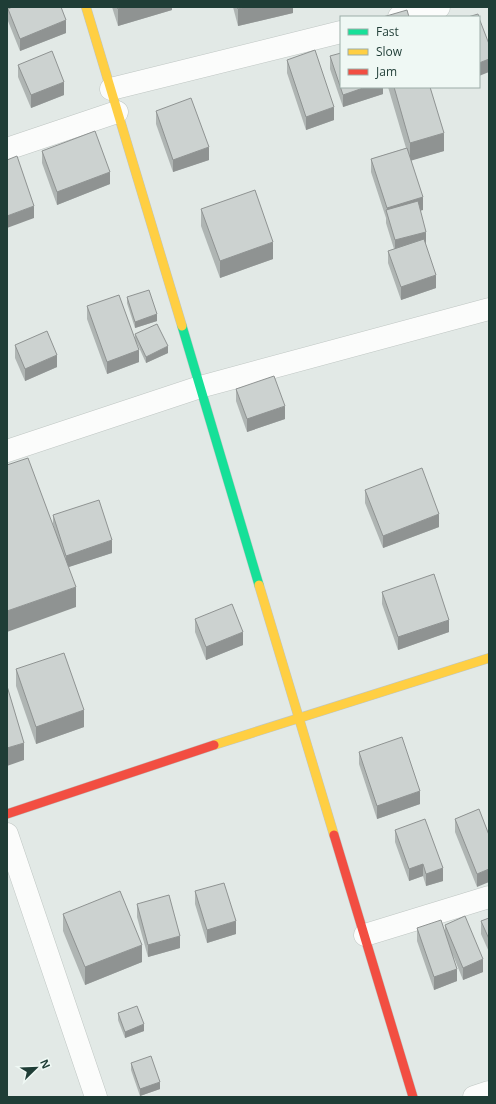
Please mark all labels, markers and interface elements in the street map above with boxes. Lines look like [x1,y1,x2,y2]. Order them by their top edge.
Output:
legend [340,16,480,88]
text: Fast [376,23,399,40]
text: Slow [376,43,403,60]
text: Jam [375,63,397,80]
north arrow [16,1048,56,1088]
text: N [37,1057,54,1071]

